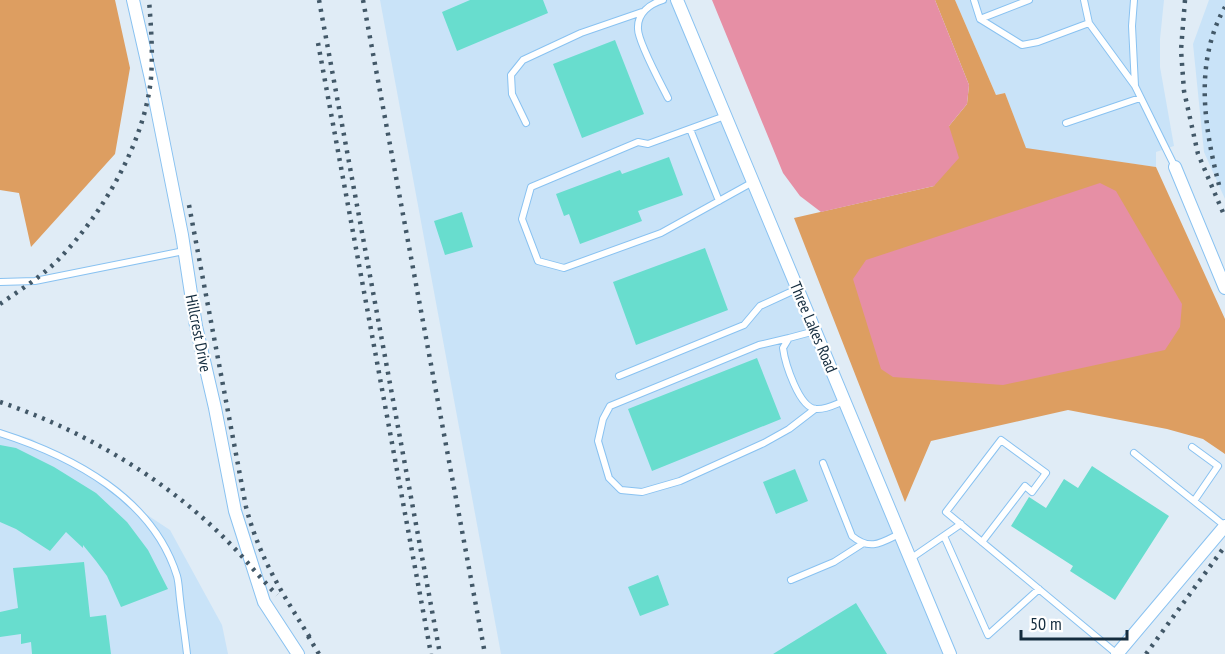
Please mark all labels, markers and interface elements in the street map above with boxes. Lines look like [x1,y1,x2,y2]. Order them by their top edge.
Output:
street label: Three Lakes Road [786,279,842,375]
street label: Hillcrest Drive [182,293,216,373]
scale bar [1021,603,1128,641]
text: 50 m [1030,612,1062,635]

